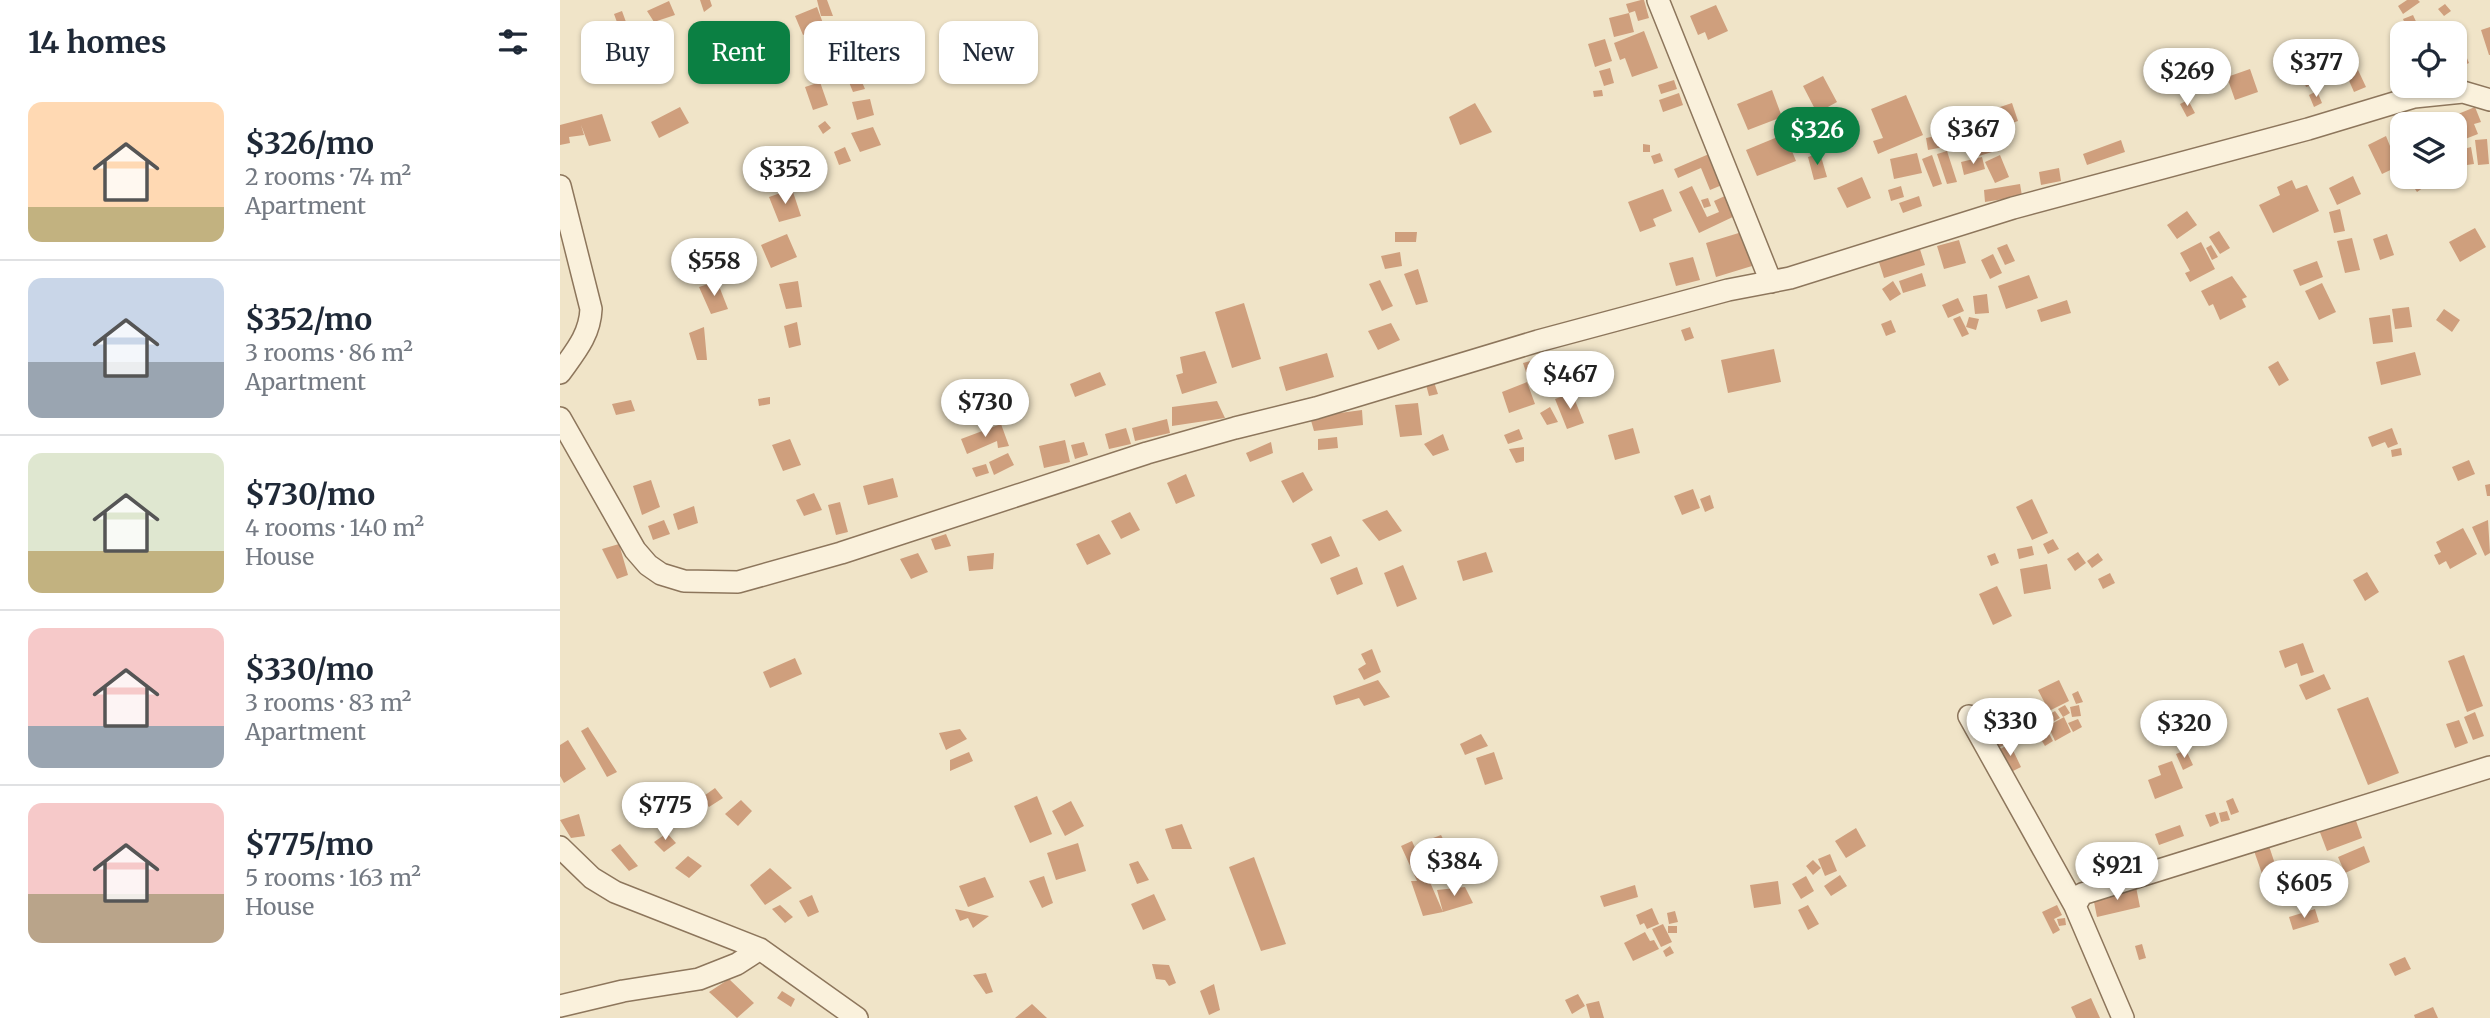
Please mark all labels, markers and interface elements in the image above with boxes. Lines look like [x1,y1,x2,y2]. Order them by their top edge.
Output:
chip: Buy [581,21,674,84]
chip: Rent [688,21,790,84]
chip: Filters [804,21,925,84]
chip: New [939,21,1038,84]
map controls [2390,21,2467,189]
button: locate [2390,21,2467,98]
text: 14 homes [28,23,166,61]
icon: filters [494,23,532,61]
pin: $377 [2275,40,2357,99]
text: $377 [2289,47,2343,76]
pin: $269 [2146,48,2228,108]
text: $269 [2159,56,2215,85]
pin: $367 [1932,106,2014,166]
pin: $326 [1776,108,1858,167]
button: layers [2390,112,2467,189]
text: $367 [1946,114,2000,143]
text: $326 [1790,115,1844,144]
text: $326/mo [245,124,374,162]
icon: home [84,130,168,214]
pin: $352 [744,146,826,206]
text: $352 [759,154,811,183]
text: 2 rooms · 74 m² [245,162,411,191]
text: Apartment [245,191,366,220]
pin: $558 [673,238,755,298]
text: $558 [687,246,741,275]
text: $352/mo [245,300,372,338]
icon: home [84,306,168,390]
text: 3 rooms · 86 m² [245,338,413,367]
pin: $467 [1529,352,1611,411]
text: $467 [1542,359,1598,388]
text: Apartment [245,367,366,396]
pin: $730 [944,380,1026,439]
text: $730 [957,387,1013,416]
text: $730/mo [245,475,375,513]
icon: home [84,481,168,565]
text: 4 rooms · 140 m² [245,513,424,542]
text: House [245,542,314,571]
text: $330/mo [245,650,374,688]
icon: home [84,656,168,740]
text: 3 rooms · 83 m² [245,688,411,717]
pin: $330 [1969,698,2051,758]
pin: $320 [2143,700,2225,760]
text: $330 [1983,706,2037,735]
text: $320 [2156,708,2212,737]
text: Apartment [245,717,366,746]
pin: $775 [624,782,706,842]
text: $775 [638,790,692,819]
text: $775/mo [245,825,373,863]
icon: home [84,831,168,915]
pin: $384 [1413,838,1495,898]
pin: $921 [2076,842,2158,902]
text: $384 [1426,846,1482,875]
text: $921 [2091,850,2143,879]
pin: $605 [2263,860,2345,920]
text: 5 rooms · 163 m² [245,863,421,892]
text: $605 [2275,868,2333,897]
text: House [245,892,314,921]

